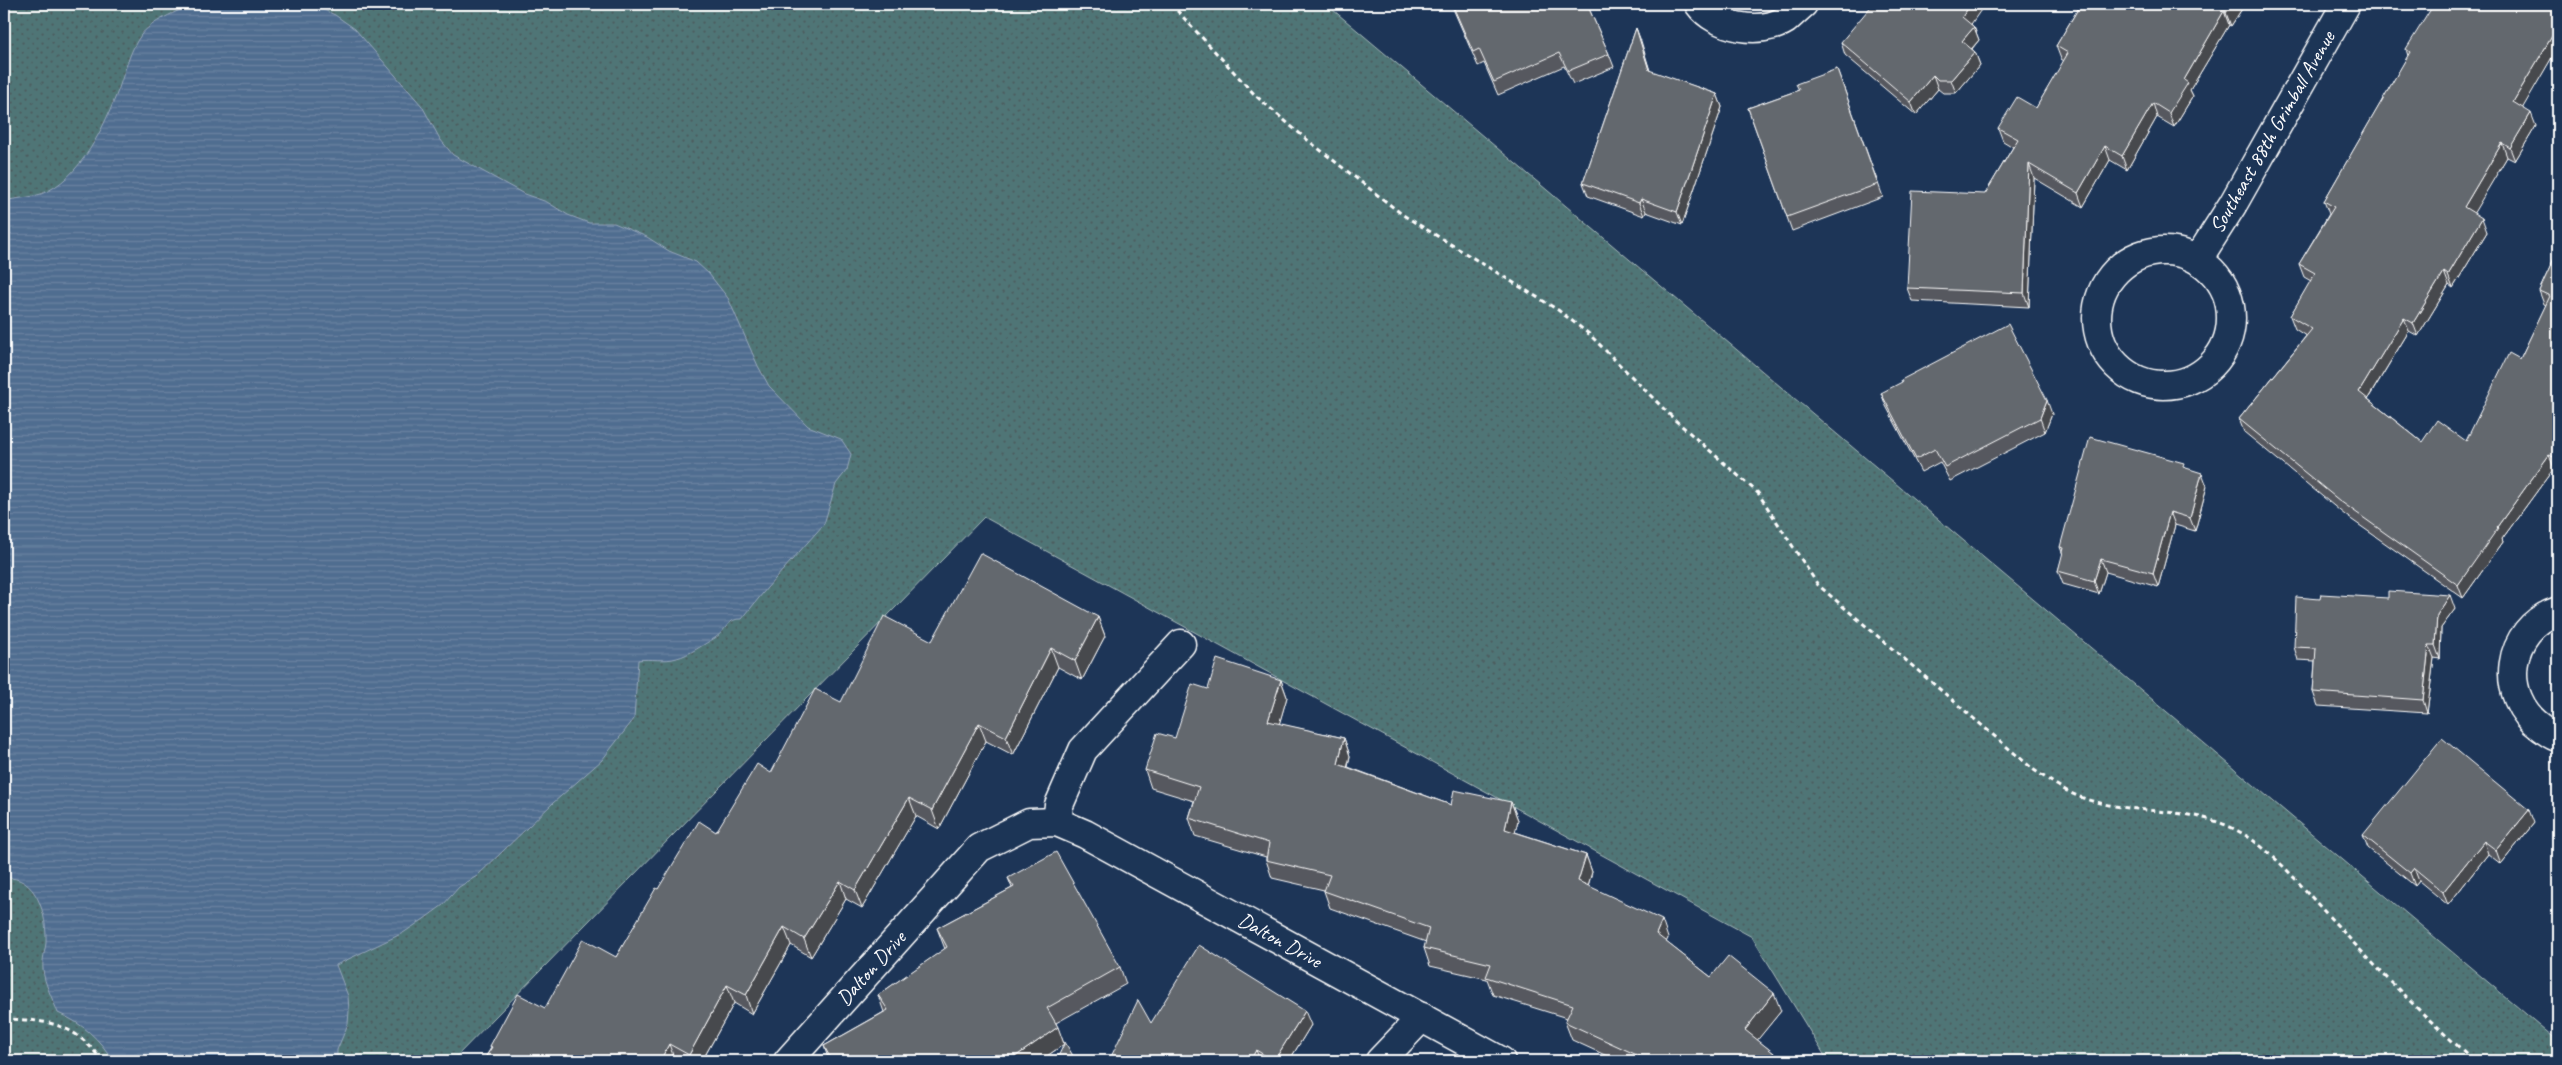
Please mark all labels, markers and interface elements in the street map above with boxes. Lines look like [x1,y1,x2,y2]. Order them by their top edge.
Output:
street label: Southeast 88th Grimball Avenue [2204,25,2341,238]
street label: Dalton Drive [1234,906,1328,975]
street label: Dalton Drive [831,924,913,1011]

